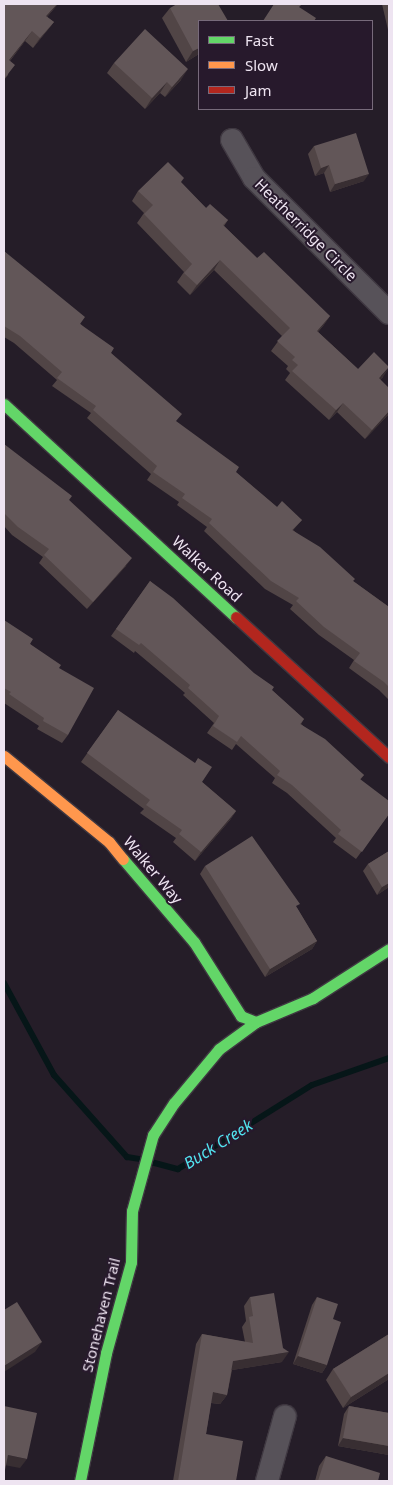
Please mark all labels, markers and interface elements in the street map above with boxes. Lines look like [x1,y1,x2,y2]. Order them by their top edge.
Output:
legend [198,20,373,110]
text: Fast [245,30,274,50]
text: Slow [245,55,278,75]
text: Jam [245,80,272,100]
street label: Heatherridge Circle [251,175,361,285]
street label: Walker Road [168,532,246,606]
street label: Walker Way [120,833,186,907]
water label: Buck Creek [180,1115,256,1173]
street label: Stonehaven Trail [78,1256,124,1374]

